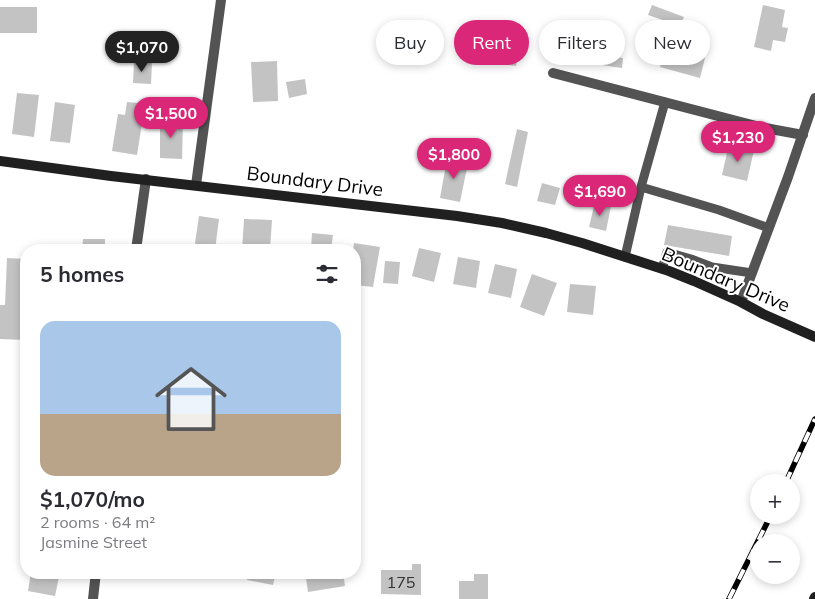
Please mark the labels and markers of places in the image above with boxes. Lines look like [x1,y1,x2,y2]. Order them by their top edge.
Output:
pin: $1,070 [101,30,183,73]
pin: $1,500 [130,96,212,139]
pin: $1,230 [697,120,779,163]
pin: $1,800 [413,138,495,180]
pin: $1,690 [559,174,641,217]

